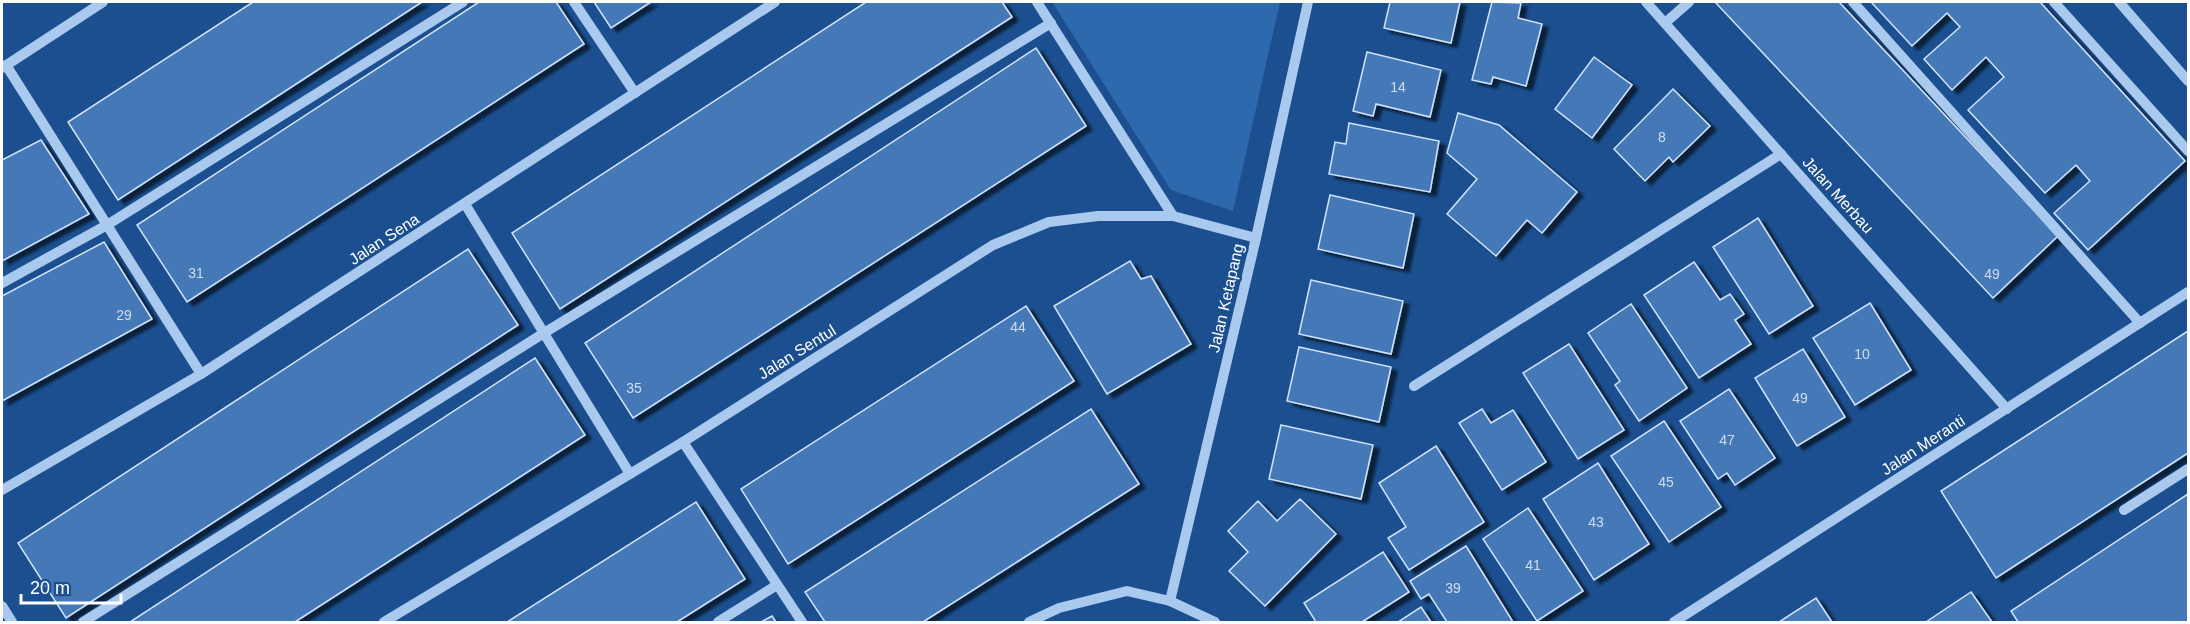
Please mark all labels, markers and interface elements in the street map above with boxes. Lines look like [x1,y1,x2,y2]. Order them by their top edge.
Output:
house number: 14 [1390,79,1406,95]
house number: 8 [1658,129,1666,145]
street label: Jalan Merbau [1799,153,1877,237]
street label: Jalan Sena [346,210,422,268]
street label: Jalan Ketapang [1205,242,1247,354]
house number: 31 [188,265,204,281]
house number: 49 [1984,266,2000,282]
house number: 29 [116,307,132,323]
house number: 44 [1010,319,1026,335]
street label: Jalan Sentul [755,321,839,383]
house number: 10 [1854,346,1870,362]
house number: 35 [626,380,642,396]
house number: 49 [1792,390,1808,406]
street label: Jalan Meranti [1878,412,1968,478]
house number: 47 [1719,432,1735,448]
house number: 45 [1658,474,1674,490]
house number: 43 [1588,514,1604,530]
house number: 41 [1525,557,1541,573]
scale bar [21,567,122,605]
text: 20 m [30,578,70,598]
house number: 39 [1445,580,1461,596]

